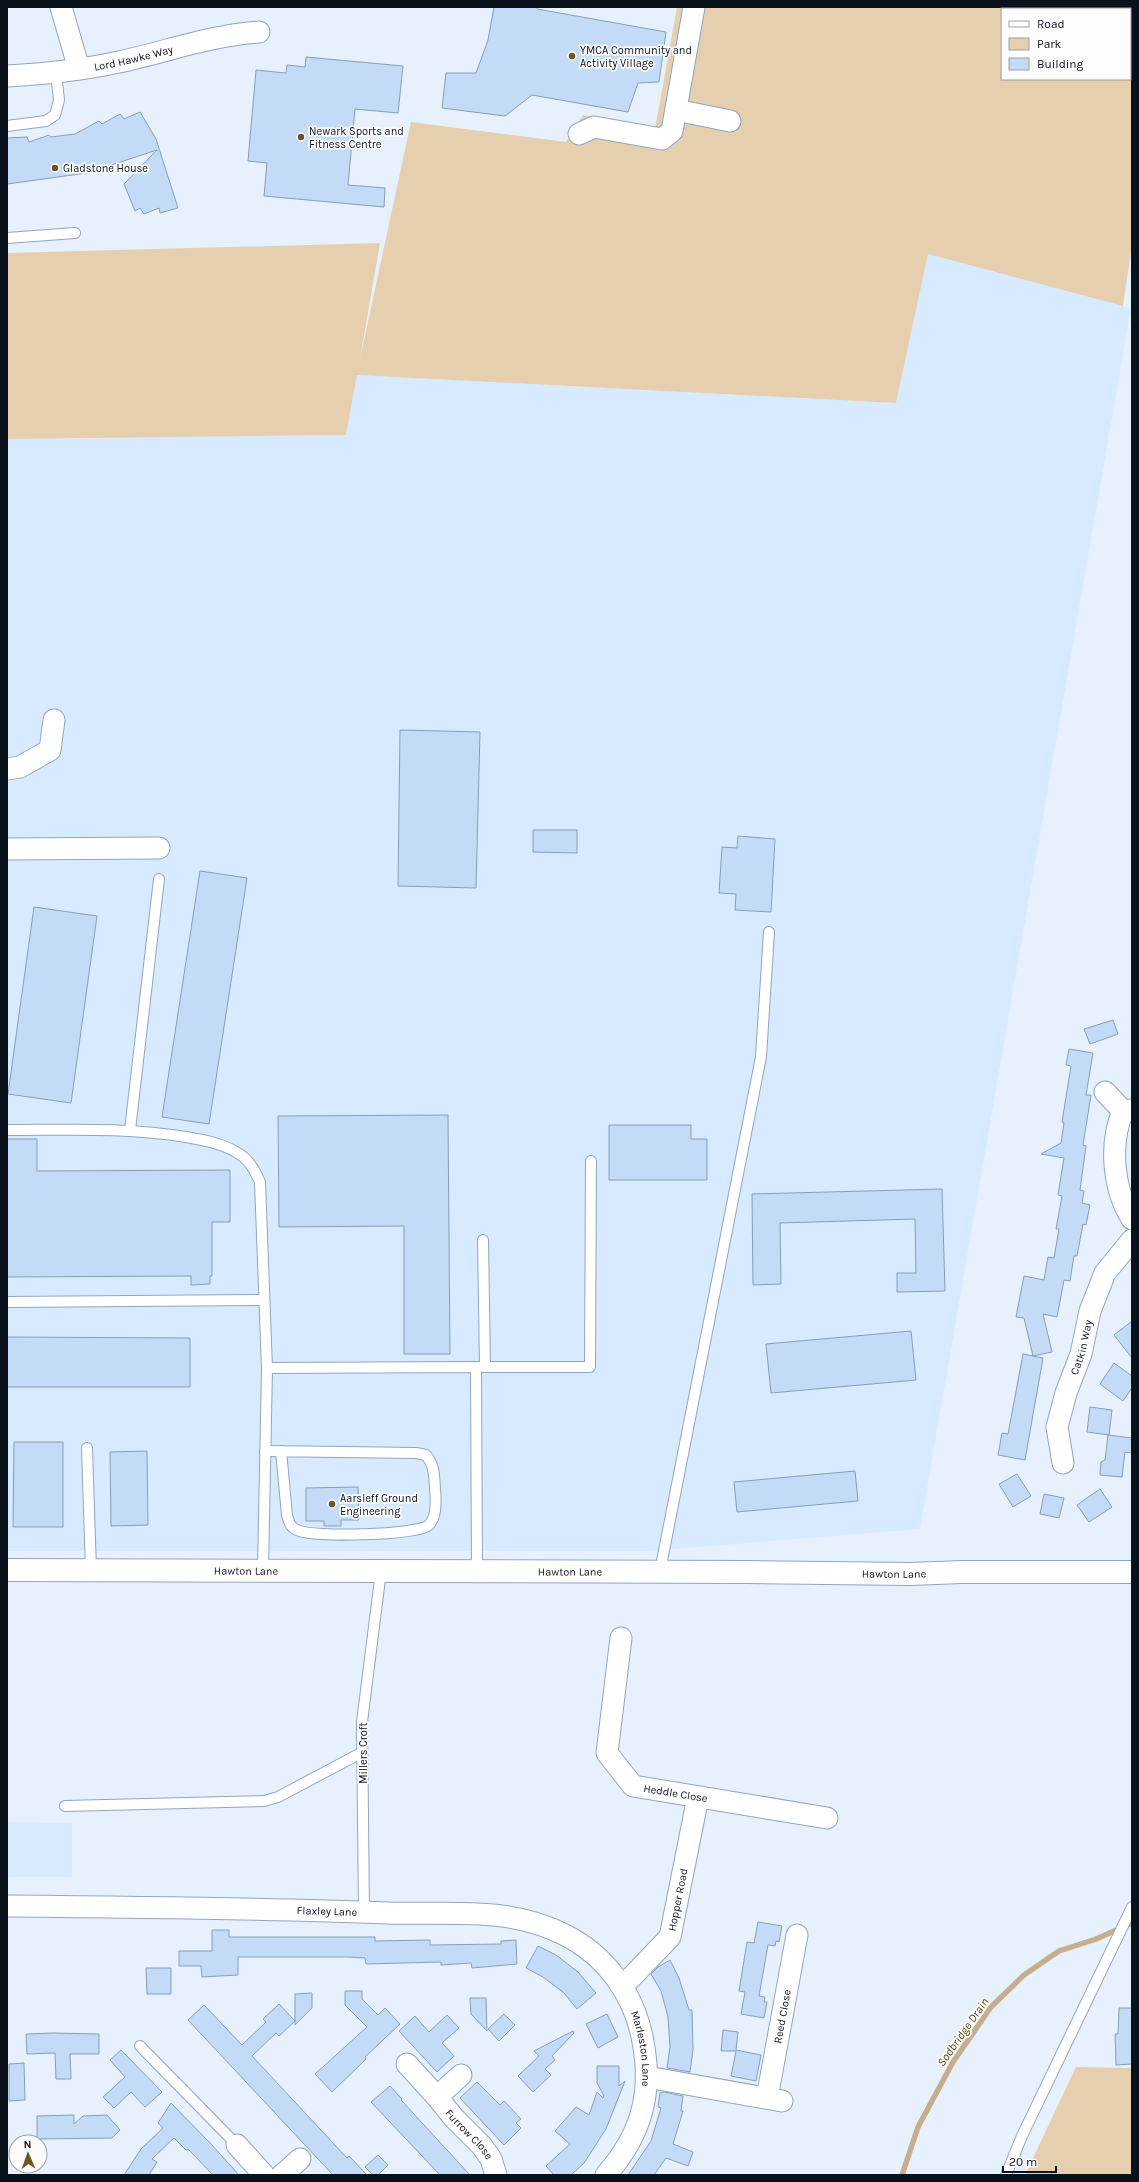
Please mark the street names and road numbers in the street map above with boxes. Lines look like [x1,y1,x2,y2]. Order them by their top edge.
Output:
street label: Lord Hawke Way [93,42,174,73]
street label: Catkin Way [1067,1319,1094,1377]
street label: Hawton Lane [214,1564,279,1577]
street label: Hawton Lane [538,1565,603,1578]
street label: Hawton Lane [862,1567,927,1581]
street label: Millers Croft [357,1722,370,1784]
street label: Heddle Close [643,1781,709,1805]
street label: Hopper Road [665,1867,690,1932]
street label: Flaxley Lane [297,1904,358,1918]
street label: Reed Close [771,1988,793,2044]
street label: Marleston Lane [628,2009,653,2087]
street label: Furrow Close [443,2106,496,2162]

